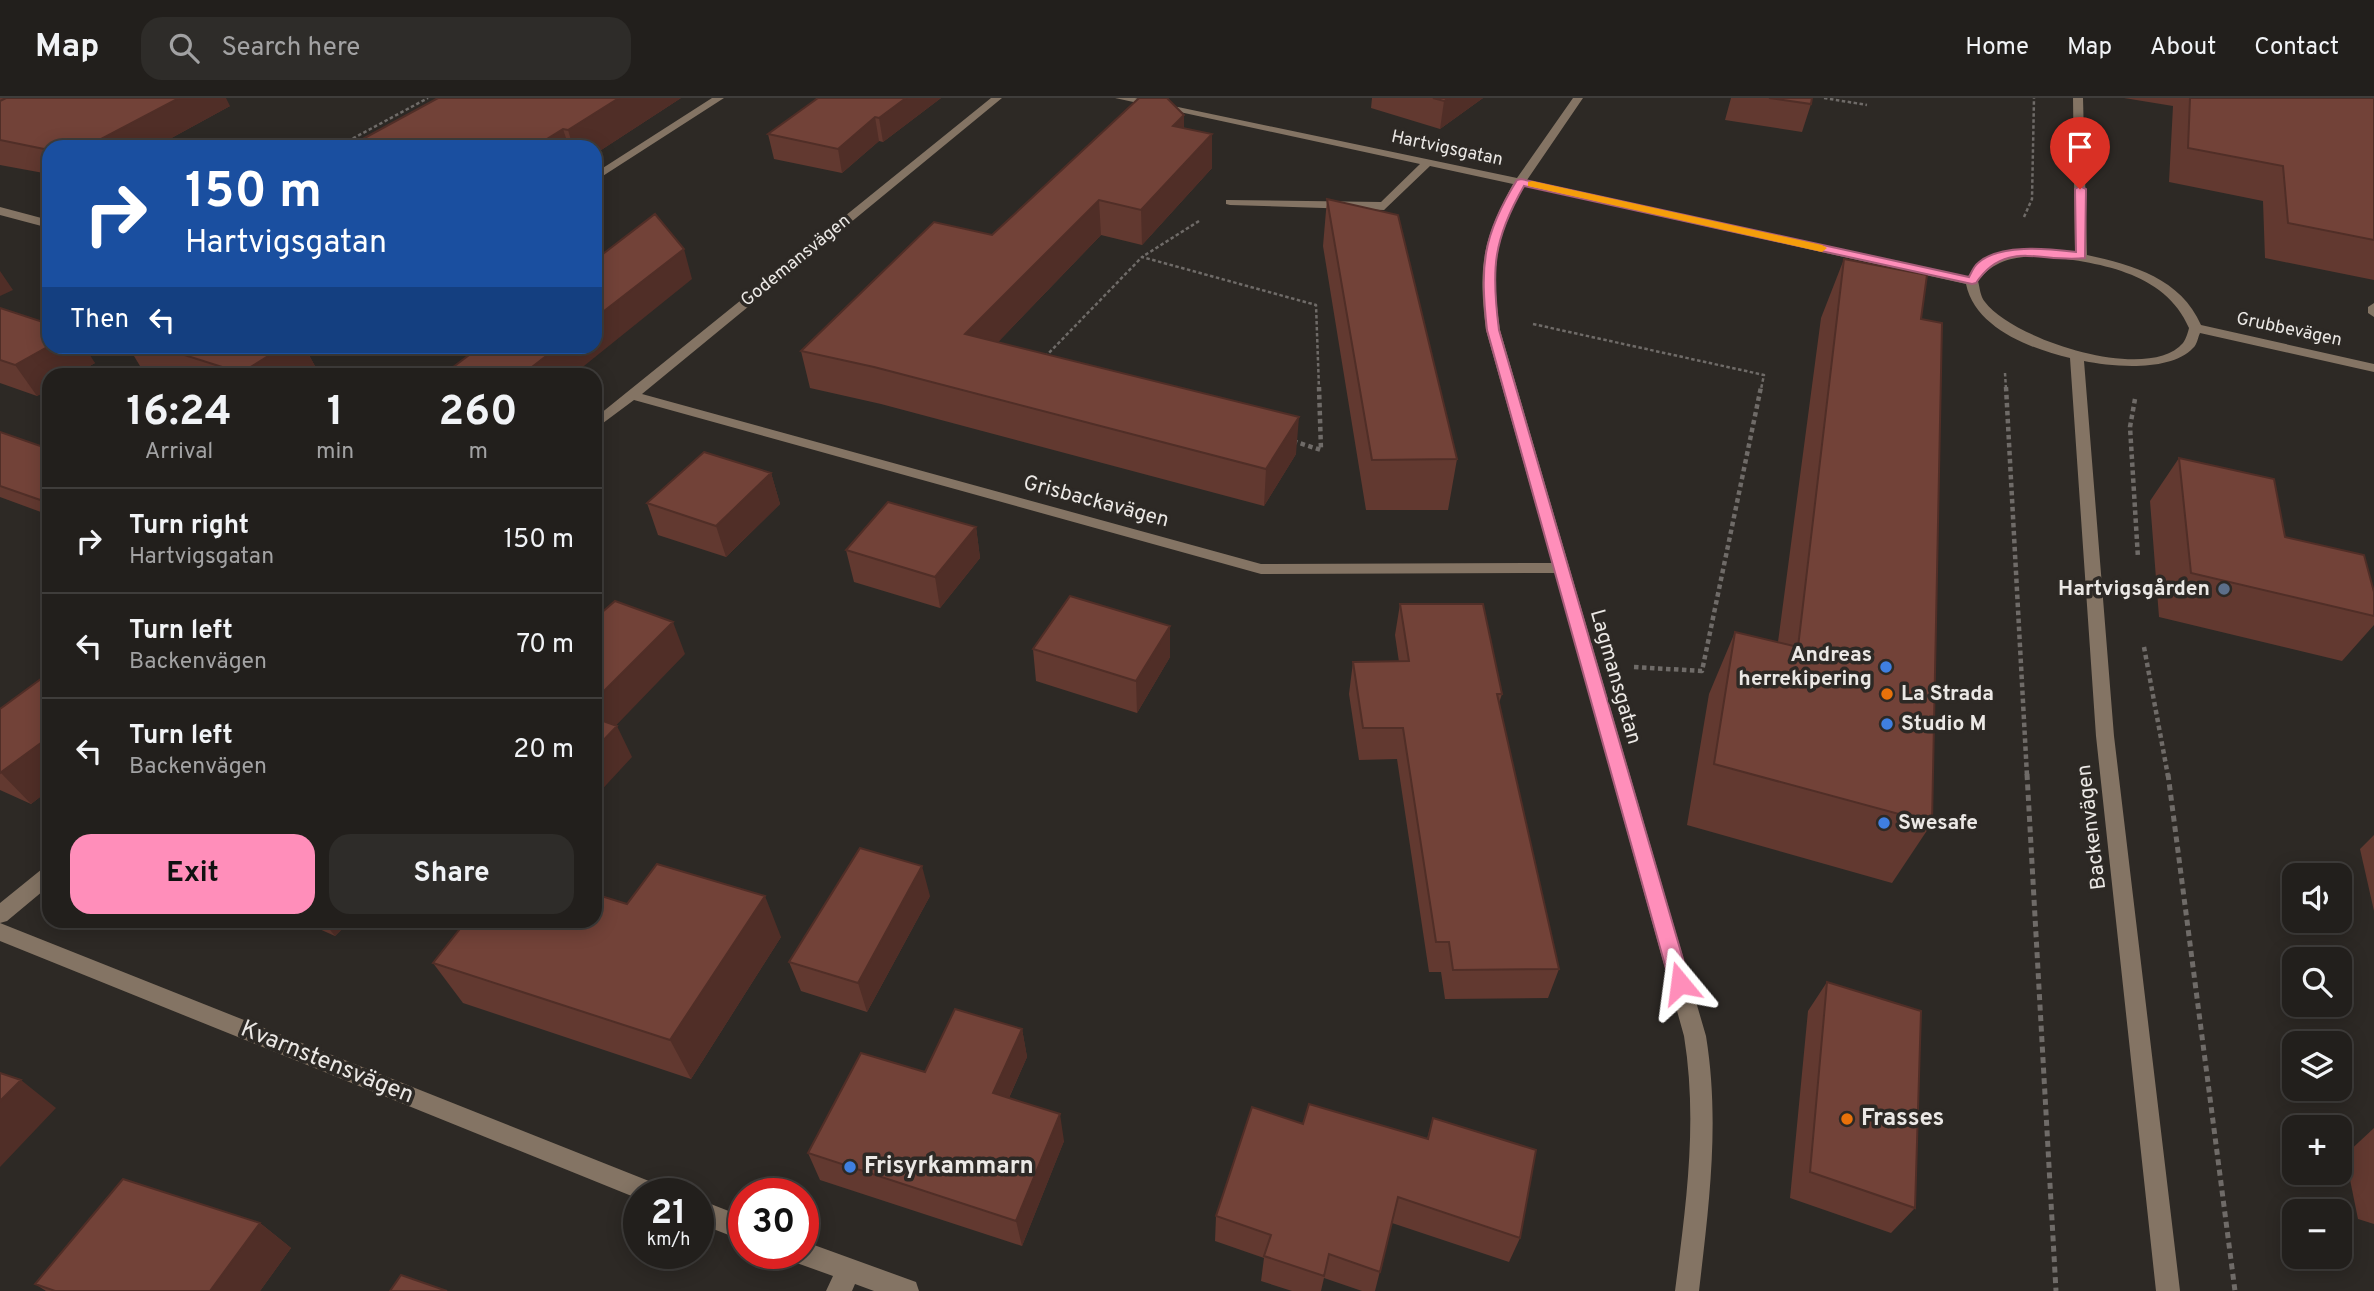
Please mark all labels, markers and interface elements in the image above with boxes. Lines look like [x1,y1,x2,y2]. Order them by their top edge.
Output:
search box [141,17,631,80]
text: Map [35,27,99,69]
icon: search [165,29,203,67]
text: Search here [221,32,360,65]
text: Home [1965,33,2029,63]
text: Map [2067,33,2112,63]
text: About [2150,33,2216,63]
text: Contact [2254,33,2339,63]
pin [2050,117,2110,189]
street label: Hartvigsgatan [1389,126,1505,172]
icon: arrive [2061,128,2099,166]
text: 150 m [185,163,322,225]
icon: right [70,168,161,259]
street label: Godemansvägen [737,210,855,312]
text: Hartvigsgatan [185,224,387,264]
icon: left [143,301,181,339]
text: Then [70,304,129,337]
street label: Grubbevägen [2234,308,2344,352]
text: 16:24 [126,387,232,440]
text: 1 [327,387,344,440]
text: 260 [439,387,518,440]
text: Arrival [145,438,213,467]
text: min [316,438,354,467]
text: m [468,438,488,467]
street label: Grisbackavägen [1020,470,1172,534]
text: Turn right [129,510,249,543]
icon: right [70,522,108,560]
text: 150 m [503,524,574,557]
text: Hartvigsgatan [129,543,274,572]
place label: Hartvigsgården [2058,576,2210,603]
marker: Hartvigsgården [2216,581,2232,597]
street label: Lagmansgatan [1583,606,1647,748]
text: Turn left [129,615,233,648]
icon: left [70,627,108,665]
text: 70 m [516,629,574,662]
place label: Andreas herrekipering [1738,642,1872,693]
text: Backenvägen [129,648,267,677]
marker: Andreas herrekipering [1878,659,1894,675]
place label: La Strada [1901,681,1994,708]
marker: La Strada [1879,686,1895,702]
place label: Studio M [1901,711,1987,738]
marker: Studio M [1879,716,1895,732]
text: Turn left [129,720,233,753]
icon: left [70,732,108,770]
text: 20 m [513,734,574,767]
text: Backenvägen [129,753,267,782]
street label: Backenvägen [2071,763,2113,891]
place label: Swesafe [1898,810,1978,837]
marker: Swesafe [1876,815,1892,831]
button: Exit [70,834,315,914]
button: Share [329,834,574,914]
map controls [2282,863,2352,1269]
button: sound [2282,863,2352,933]
position arrow [1643,946,1717,1020]
button: search [2282,947,2352,1017]
street label: Kvarnstensvägen [236,1015,418,1111]
button: layers [2282,1031,2352,1101]
place label: Frasses [1861,1104,1944,1134]
marker: Frasses [1839,1111,1855,1127]
button: + [2282,1115,2352,1185]
place label: Frisyrkammarn [864,1152,1034,1182]
marker: Frisyrkammarn [842,1159,858,1175]
speed limit sign: 30 [728,1178,819,1269]
text: 21 [651,1192,686,1236]
button: − [2282,1199,2352,1269]
text: km/h [647,1229,690,1252]

